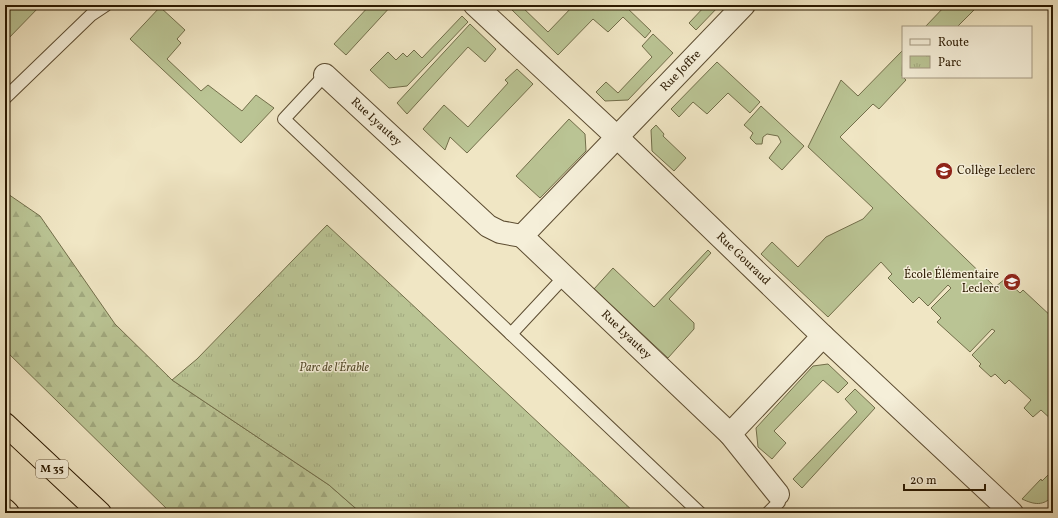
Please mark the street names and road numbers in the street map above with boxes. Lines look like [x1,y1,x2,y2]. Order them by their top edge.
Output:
street label: Rue Joffre [657,46,705,95]
street label: Rue Lyautey [347,94,405,150]
street label: Rue Gouraud [712,229,774,289]
street label: Rue Lyautey [597,307,655,363]
road number: M 35 [36,460,68,478]

